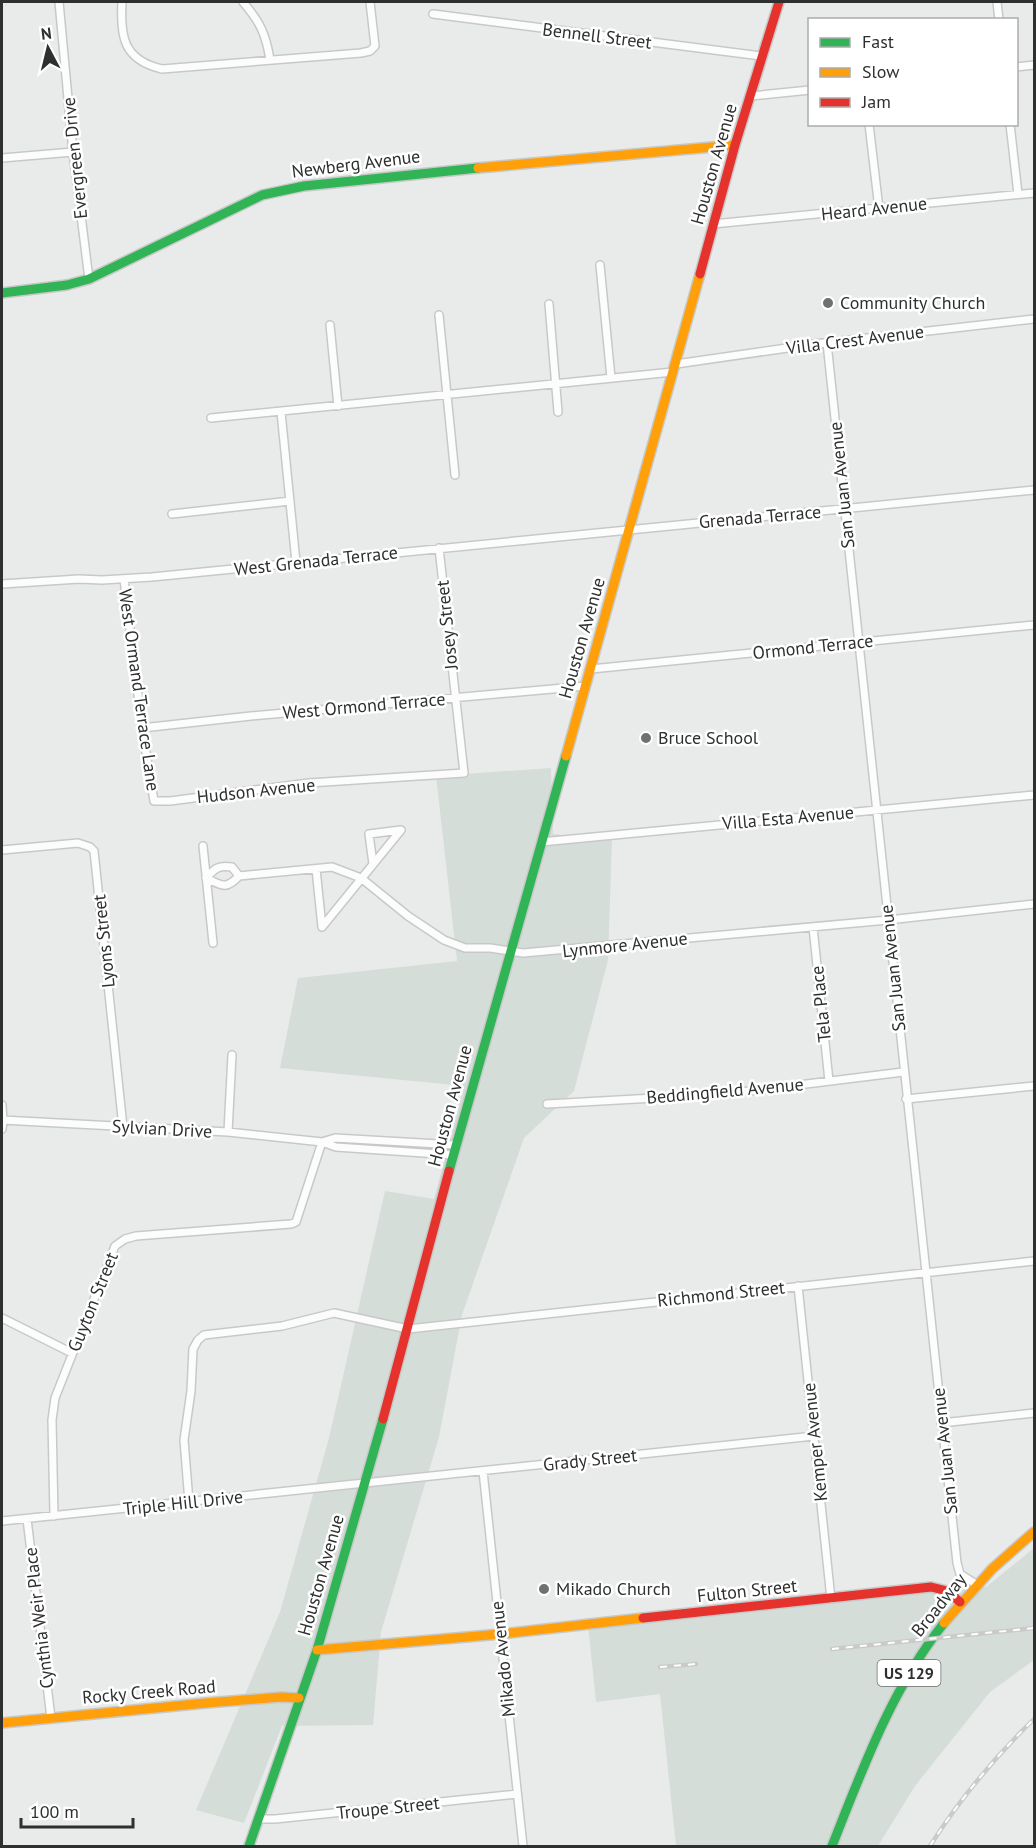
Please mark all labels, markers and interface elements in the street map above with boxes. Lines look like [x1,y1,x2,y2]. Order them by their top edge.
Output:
street label: Bennell Street [541,17,653,54]
north arrow [18,18,78,78]
legend [808,18,1018,126]
text: N [40,23,53,44]
text: Fast [862,30,894,53]
text: Slow [862,60,900,83]
text: Jam [861,90,891,113]
street label: Evergreen Drive [57,96,92,220]
street label: Houston Avenue [685,101,742,227]
street label: Newberg Avenue [290,144,422,183]
street label: Heard Avenue [820,192,928,226]
place label: Community Church [840,291,985,314]
marker: Community Church [821,296,835,310]
street label: Villa Crest Avenue [784,320,925,359]
street label: San Juan Avenue [823,421,860,550]
street label: Grenada Terrace [698,500,822,533]
street label: West Grenada Terrace [233,540,399,581]
street label: Houston Avenue [553,575,610,701]
street label: Josey Street [430,579,463,672]
street label: West Ormand Terrace Lane [114,587,165,793]
street label: Ormond Terrace [751,629,874,664]
street label: West Ormond Terrace [282,687,446,724]
place label: Bruce School [658,726,759,749]
marker: Bruce School [639,731,653,745]
street label: Hudson Avenue [196,773,316,808]
street label: Villa Esta Avenue [720,800,855,835]
street label: Lyons Street [87,893,120,989]
street label: San Juan Avenue [874,904,911,1033]
street label: Lynmore Avenue [561,926,689,963]
street label: Tela Place [805,965,836,1044]
street label: Houston Avenue [422,1043,477,1169]
street label: Beddingfield Avenue [645,1072,804,1109]
street label: Sylvian Drive [111,1114,213,1143]
street label: Guyton Street [62,1249,123,1355]
street label: Richmond Street [656,1275,786,1312]
street label: Kemper Avenue [797,1382,832,1503]
street label: San Juan Avenue [926,1387,963,1516]
street label: Grady Street [542,1443,638,1476]
street label: Triple Hill Drive [122,1485,244,1520]
street label: Houston Avenue [292,1512,349,1638]
street label: Cynthia Weir Place [18,1546,59,1690]
street label: Broadway [906,1568,972,1641]
street label: Fulton Street [696,1574,798,1607]
place label: Mikado Church [556,1577,671,1600]
marker: Mikado Church [537,1582,551,1596]
street label: Mikado Avenue [485,1600,520,1718]
road number: US 129 [878,1660,940,1686]
street label: Rocky Creek Road [81,1674,217,1709]
scale bar [21,1791,134,1829]
street label: Troupe Street [335,1791,440,1824]
text: 100 m [30,1800,79,1823]

